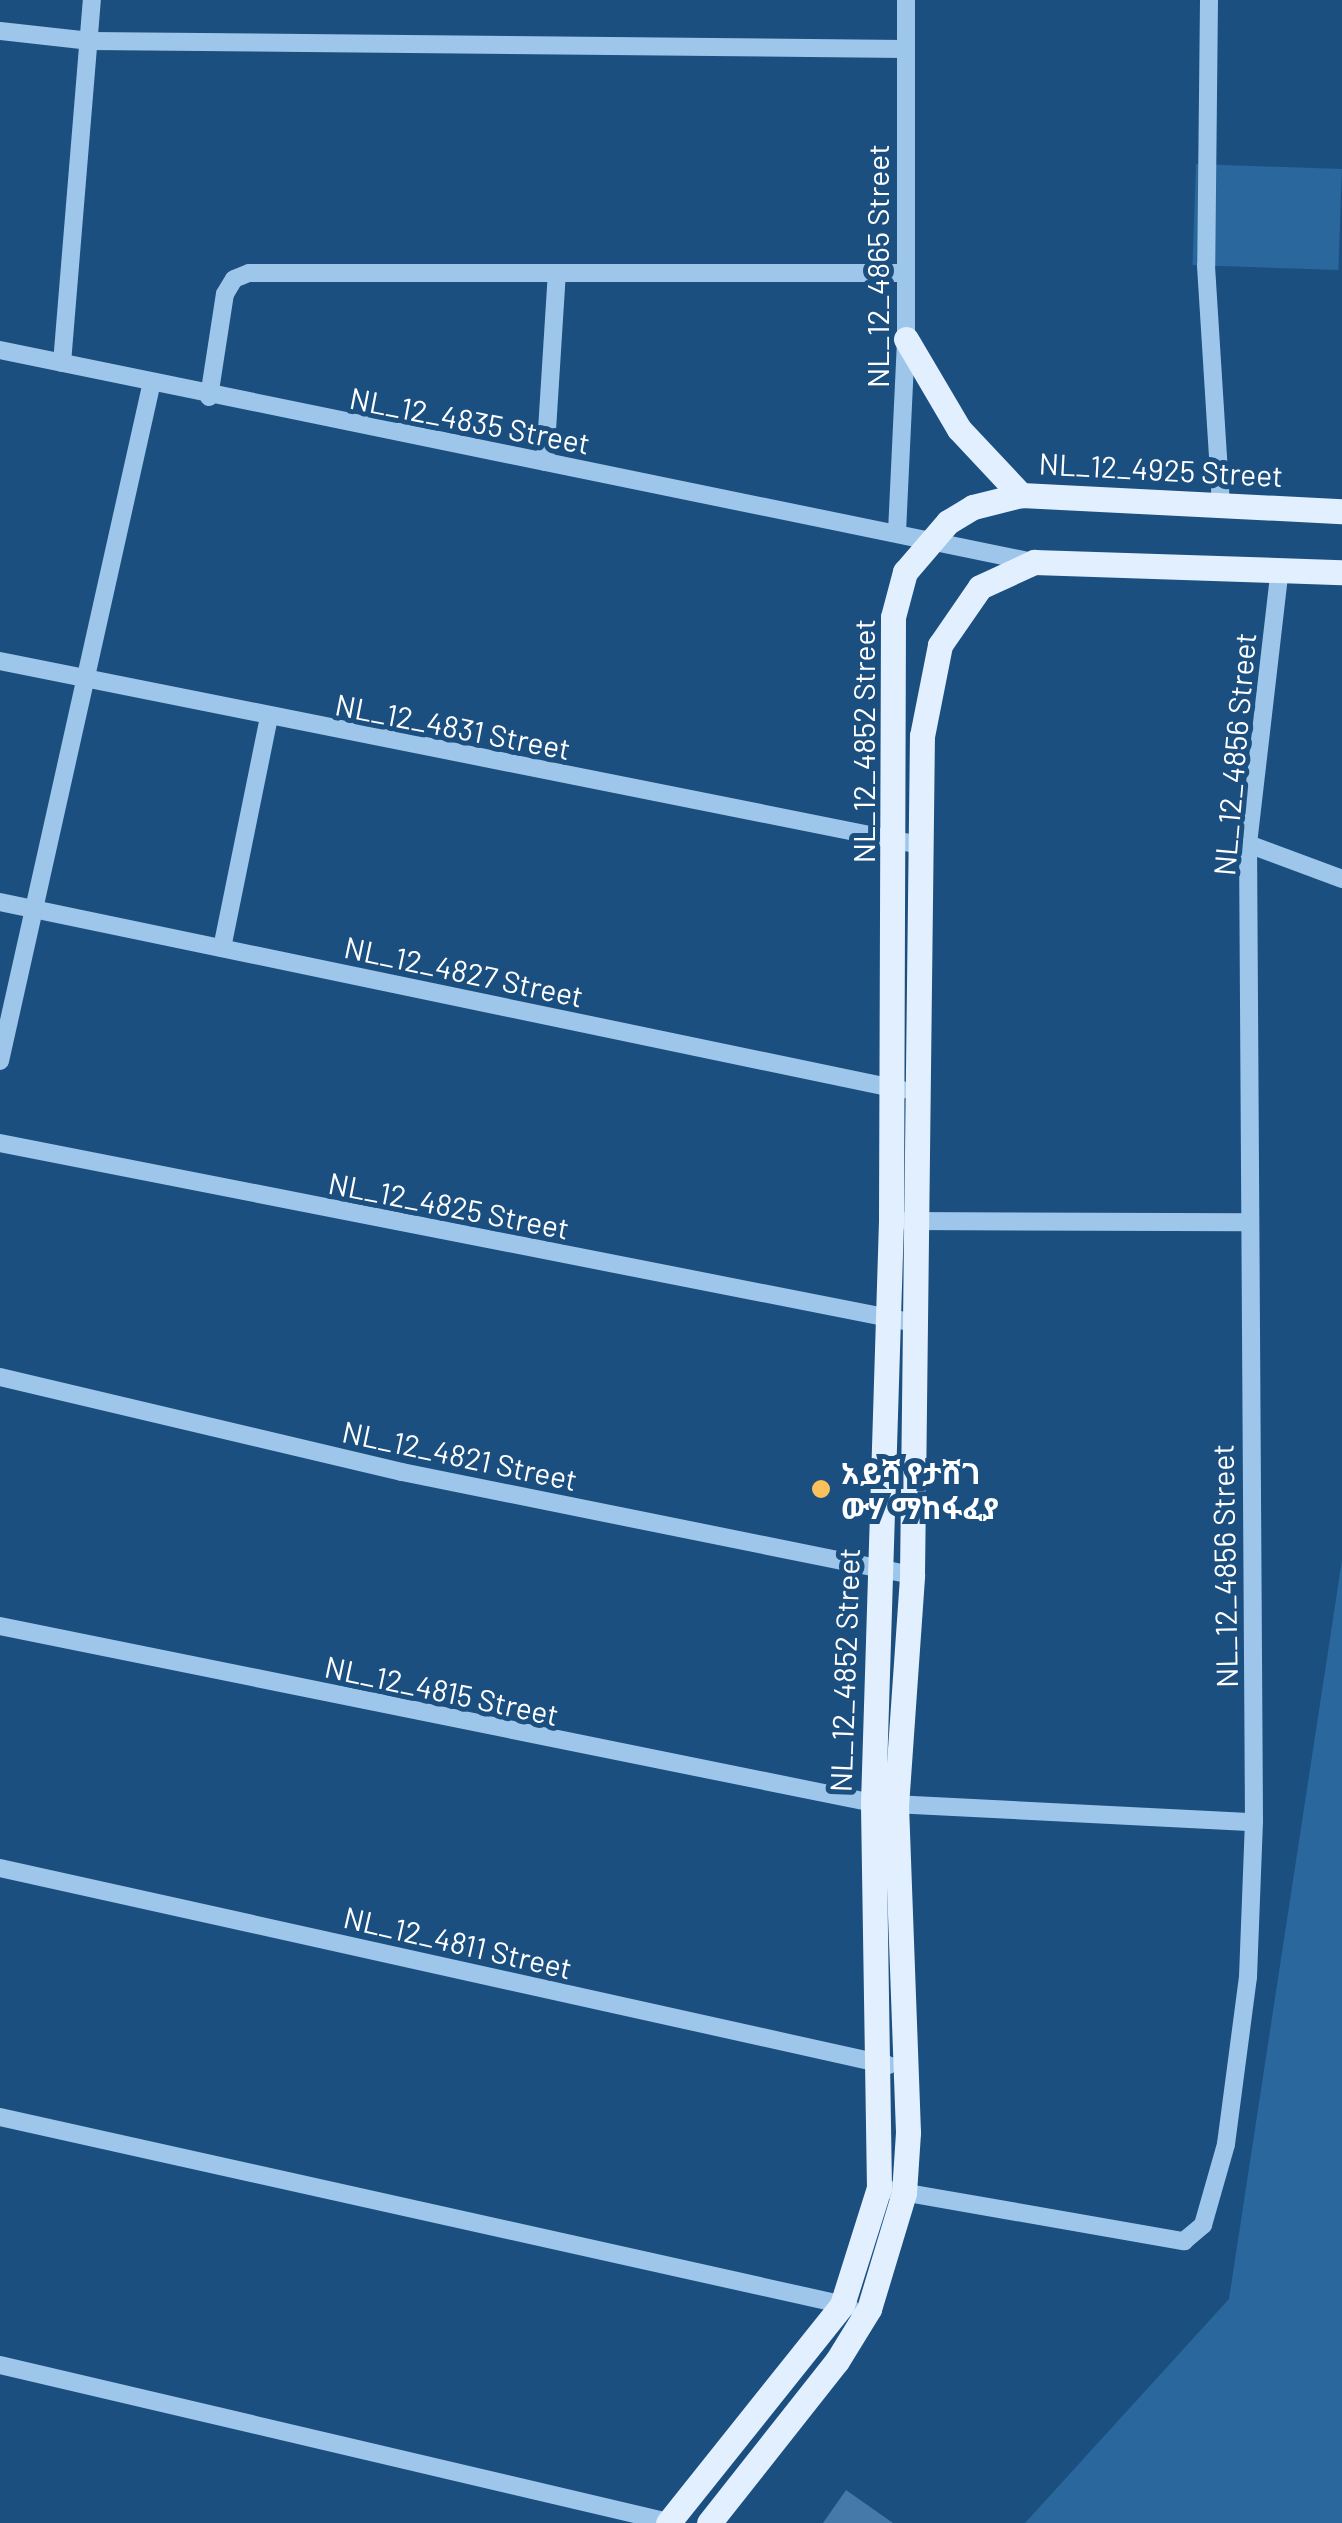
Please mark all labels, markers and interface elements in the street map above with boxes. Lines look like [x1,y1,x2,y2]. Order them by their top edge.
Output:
street label: NL_12_4865 Street [859,144,895,388]
street label: NL_12_4835 Street [347,379,593,461]
street label: NL_12_4925 Street [1038,445,1284,493]
street label: NL_12_4852 Street [845,619,881,863]
street label: NL_12_4856 Street [1205,631,1263,877]
street label: NL_12_4831 Street [332,686,574,766]
street label: NL_12_4827 Street [341,928,587,1014]
street label: NL_12_4825 Street [326,1164,572,1246]
street label: NL_12_4821 Street [339,1413,581,1497]
street label: NL_12_4856 Street [1204,1444,1244,1688]
place label: አይሻ የታሸገ ውሃ ማከፋፈያ [841,1454,999,1524]
marker: አይሻ የታሸገ ውሃ ማከፋፈያ [810,1478,832,1500]
street label: NL_12_4852 Street [822,1547,866,1793]
street label: NL_12_4815 Street [322,1648,562,1732]
street label: NL_12_4811 Street [340,1898,576,1986]

